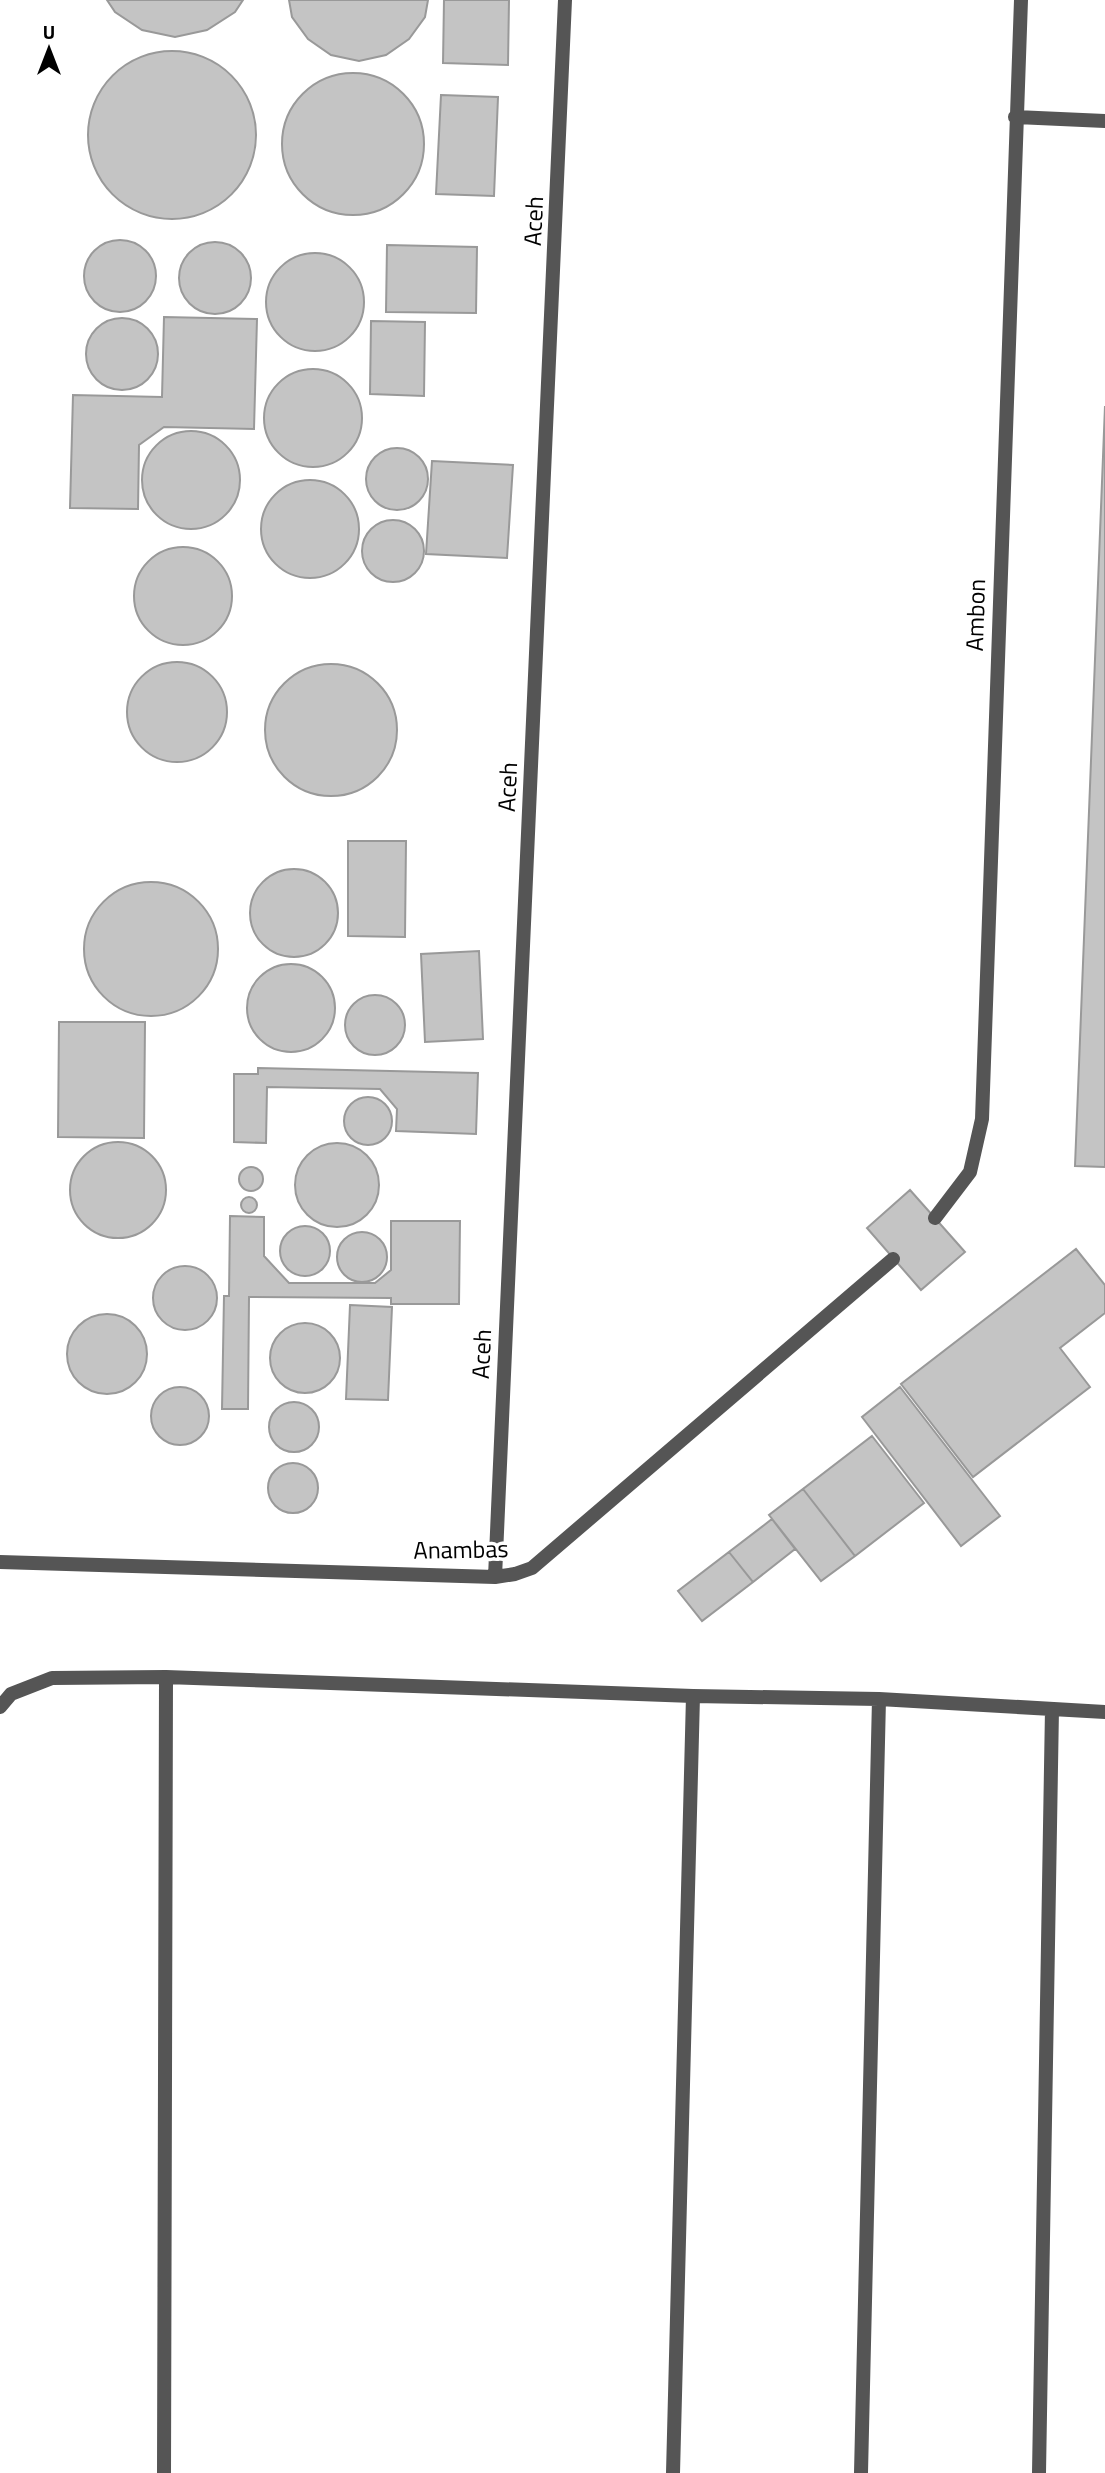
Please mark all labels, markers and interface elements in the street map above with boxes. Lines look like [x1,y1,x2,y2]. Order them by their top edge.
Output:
north arrow [14,14,84,84]
text: U [43,17,55,46]
street label: Aceh [514,195,552,247]
street label: Ambon [956,578,994,652]
street label: Aceh [488,761,526,813]
street label: Aceh [462,1328,500,1380]
street label: Anambas [413,1530,509,1568]

